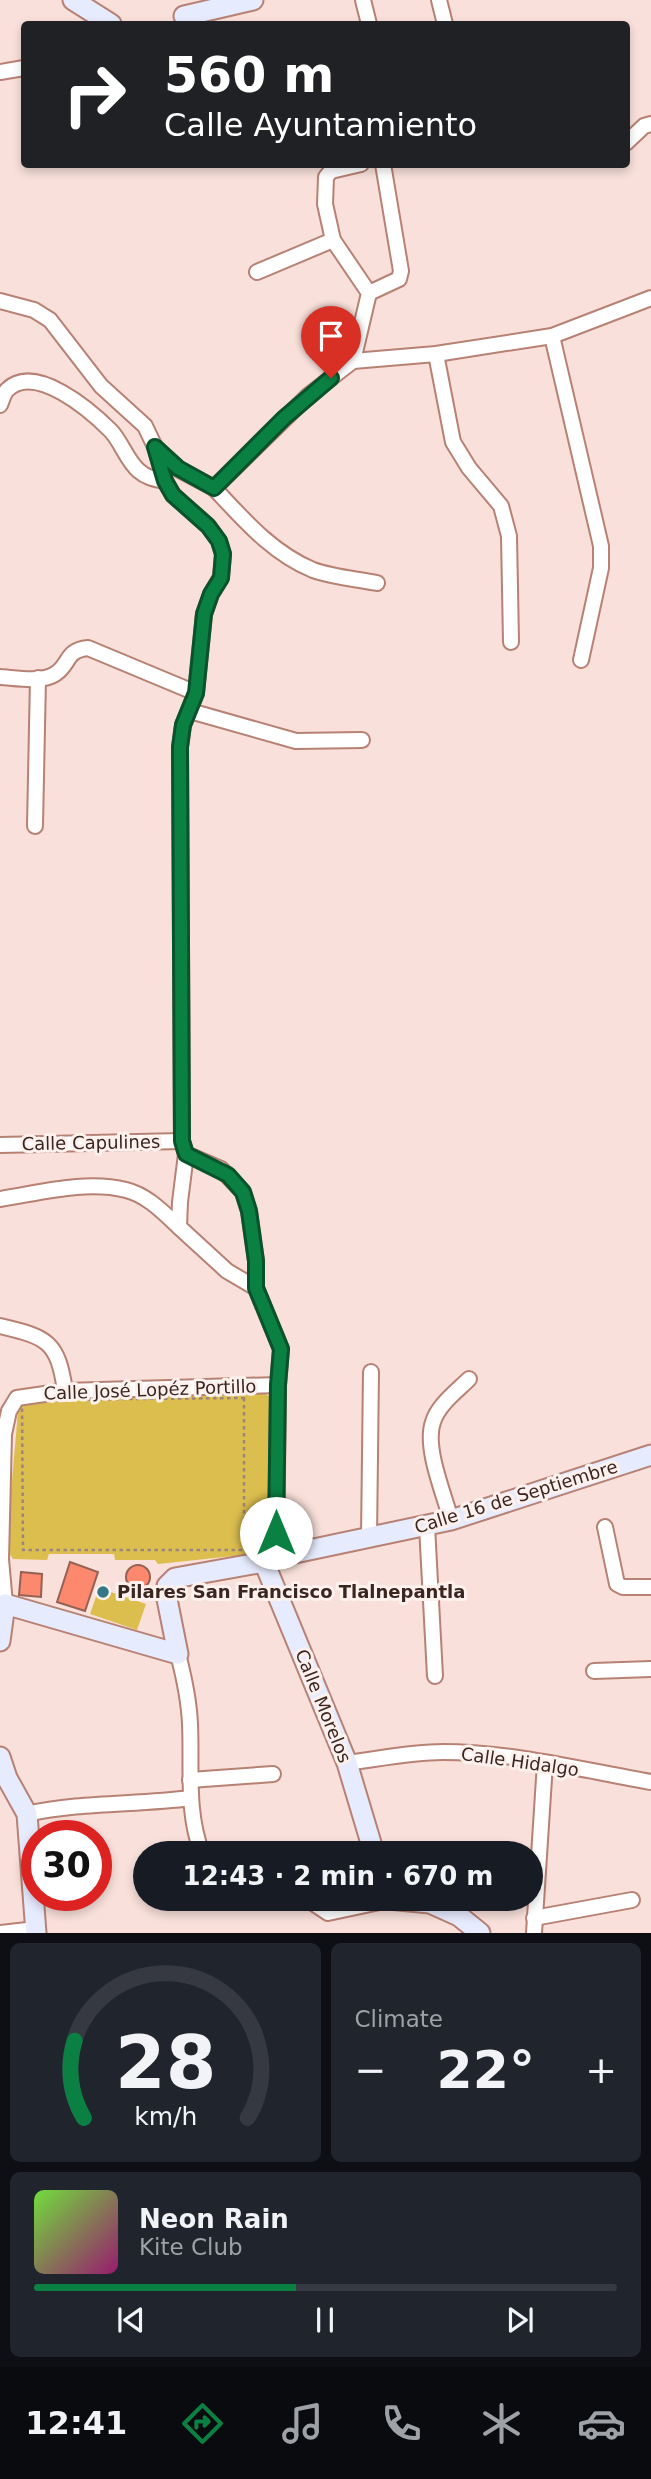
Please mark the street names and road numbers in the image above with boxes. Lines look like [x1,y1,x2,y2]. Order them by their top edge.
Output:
street label: Calle Capulines [21,1131,161,1154]
street label: Calle José Lopéz Portillo [43,1375,257,1404]
street label: Calle 16 de Septiembre [412,1456,620,1537]
street label: Calle Morelos [291,1646,356,1766]
street label: Calle Hidalgo [460,1743,580,1780]

